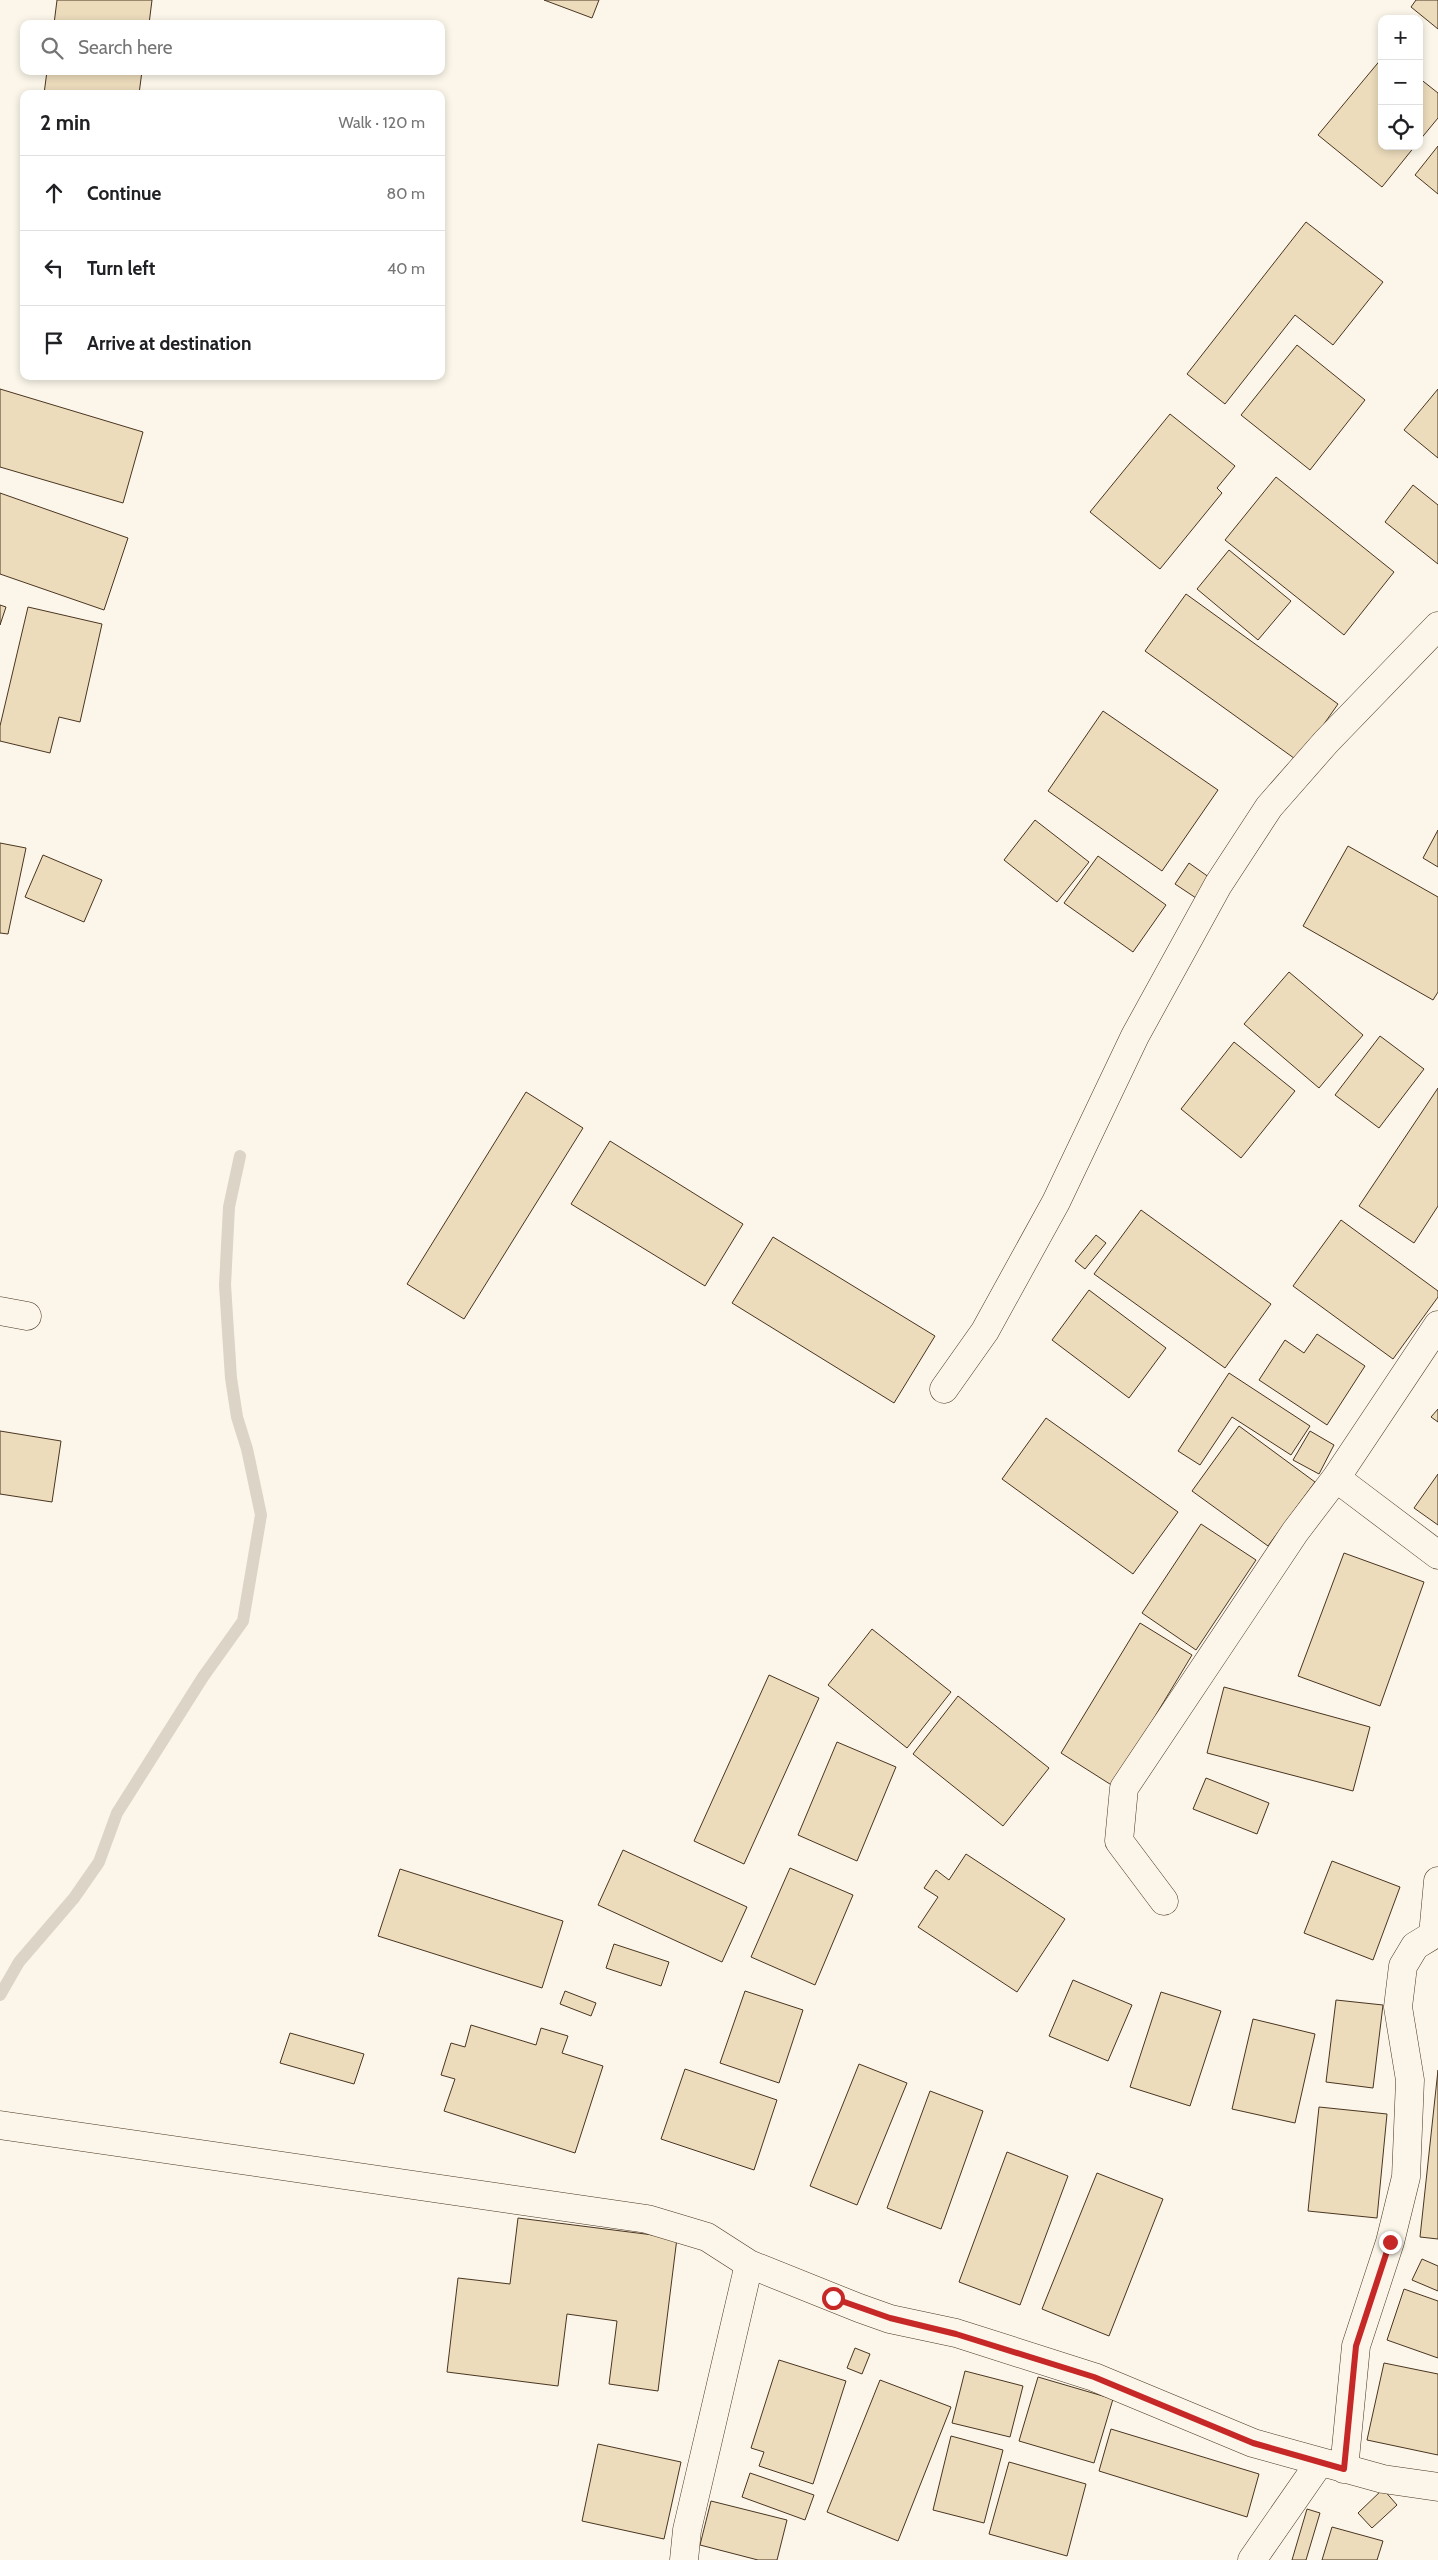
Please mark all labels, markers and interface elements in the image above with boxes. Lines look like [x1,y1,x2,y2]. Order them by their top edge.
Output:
map controls [1378,15,1423,150]
button: + [1378,15,1423,60]
search box [20,20,445,75]
icon: search [38,34,66,62]
text: Search here [78,36,172,59]
button: − [1378,60,1423,105]
button: locate [1378,105,1423,150]
text: 2 min [40,110,91,135]
text: Walk · 120 m [338,113,425,132]
icon: ahead [40,179,68,207]
text: Continue [87,182,161,205]
text: 80 m [387,184,425,203]
icon: left [40,254,68,282]
text: Turn left [87,257,155,280]
text: 40 m [387,259,425,278]
icon: arrive [40,329,68,357]
text: Arrive at destination [87,332,251,355]
route end [1379,2231,1402,2254]
route start [822,2287,845,2310]

